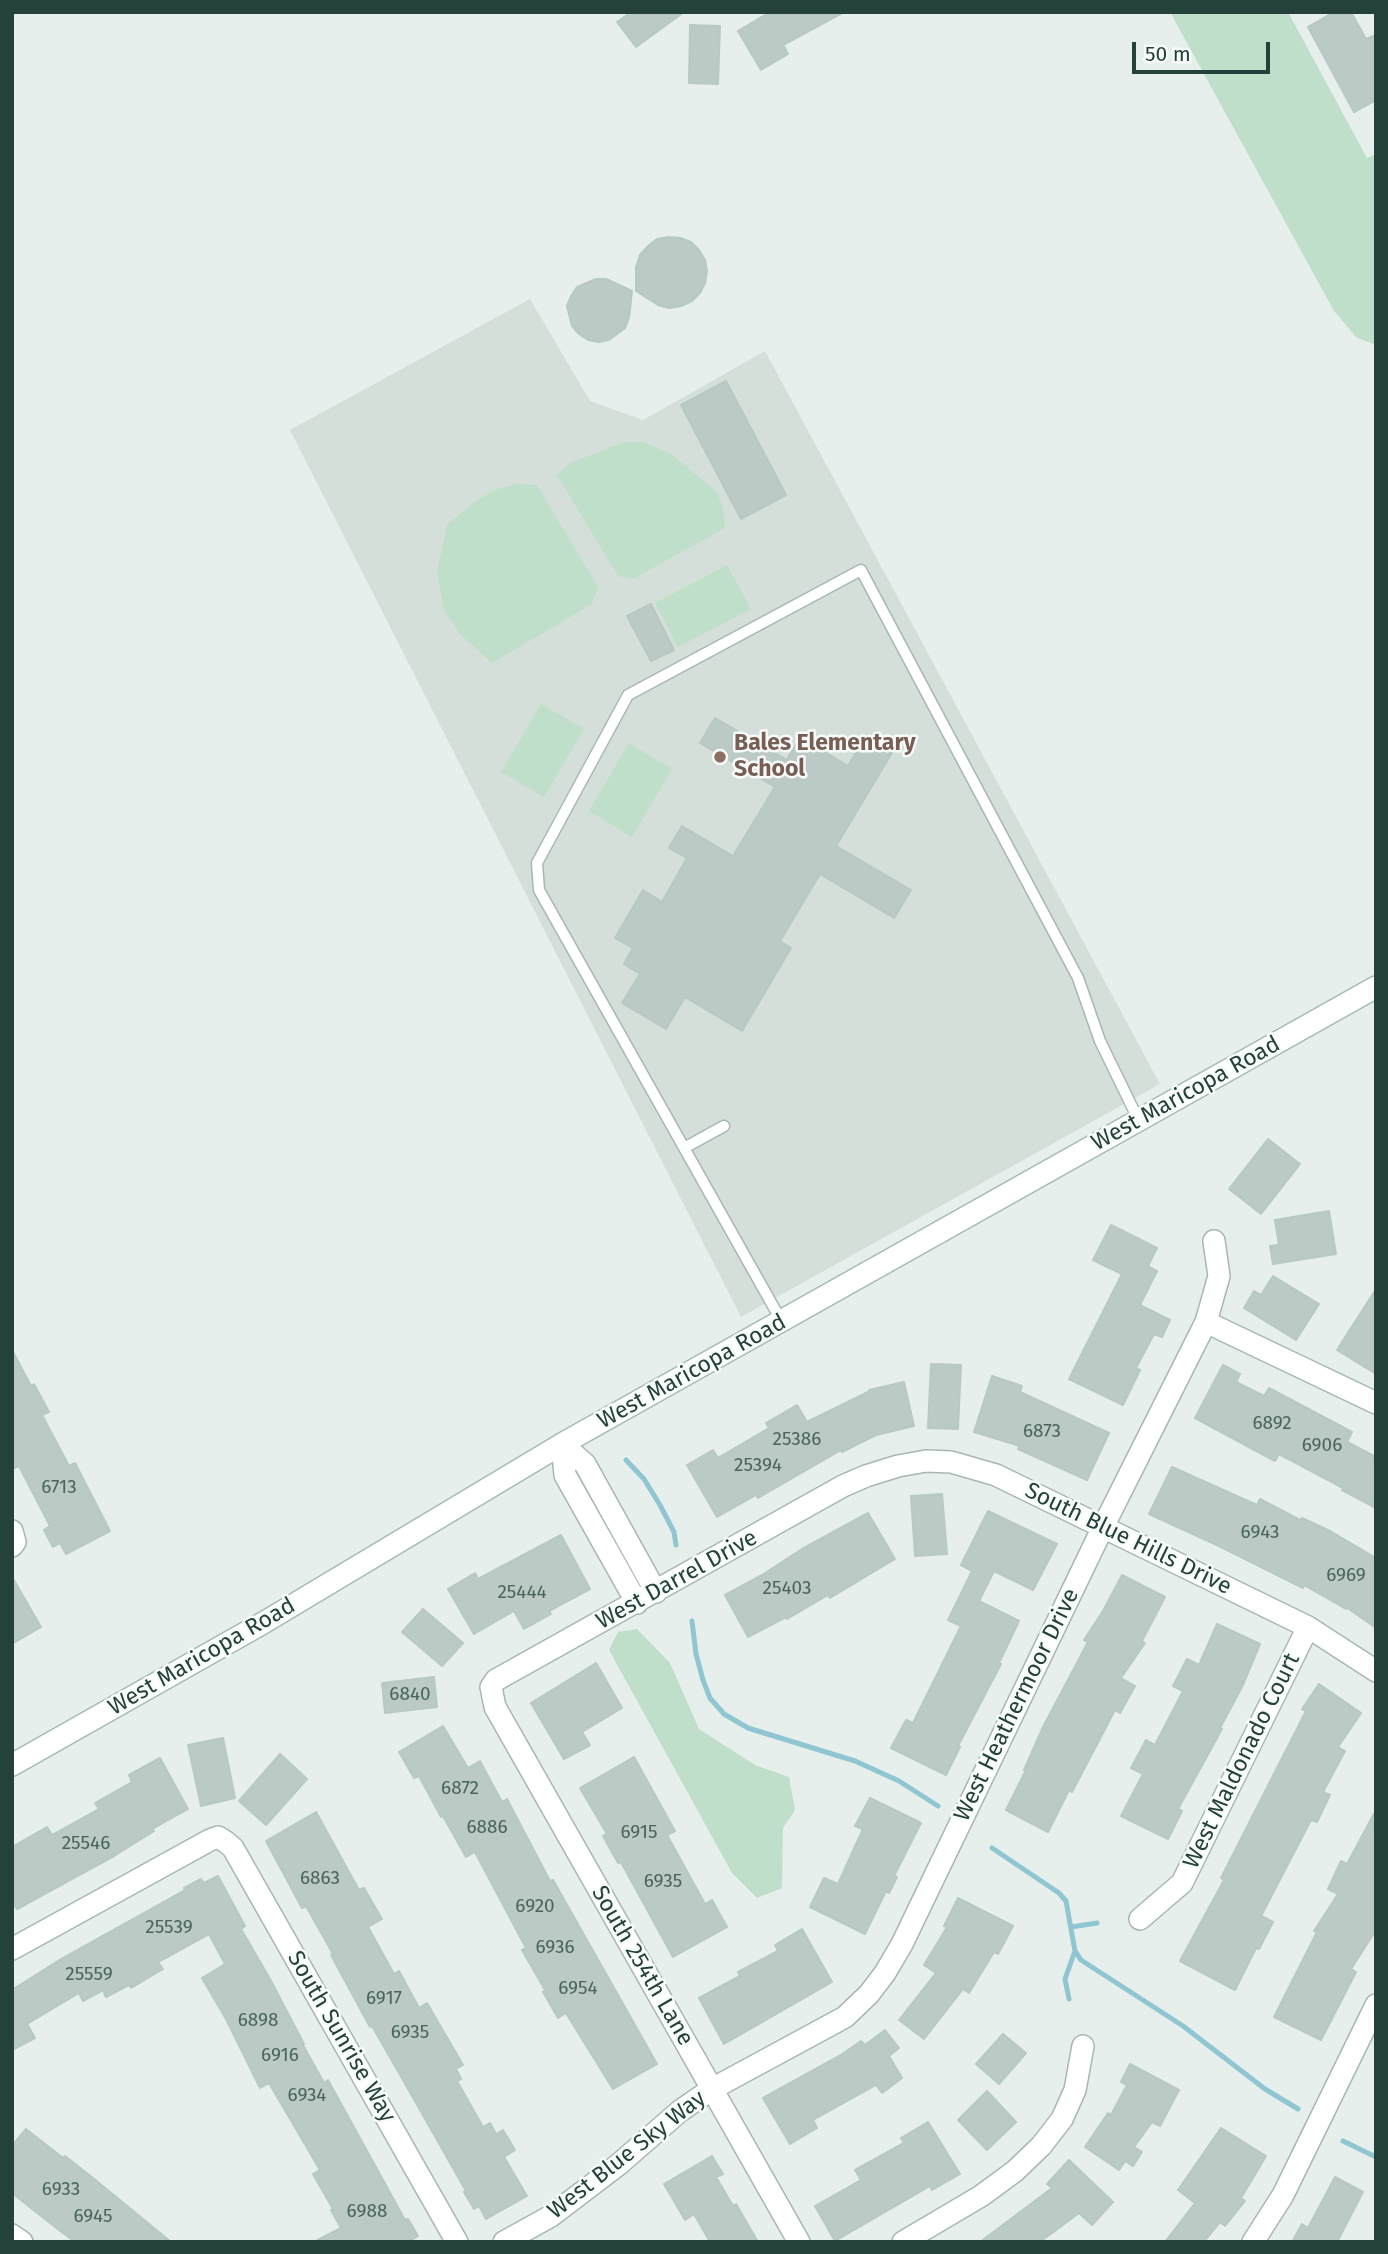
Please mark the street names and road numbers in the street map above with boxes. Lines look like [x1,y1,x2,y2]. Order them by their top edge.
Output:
street label: West Maricopa Road [1087,1031,1285,1157]
street label: West Maricopa Road [593,1309,791,1435]
street label: South Blue Hills Drive [1020,1477,1236,1601]
street label: West Darrel Drive [592,1524,762,1636]
street label: West Heathermoor Drive [949,1584,1085,1826]
street label: West Maricopa Road [104,1592,300,1722]
street label: West Maldonado Court [1178,1649,1306,1873]
street label: South 254th Lane [585,1881,699,2051]
street label: South Sunrise Way [281,1946,401,2128]
street label: West Blue Sky Way [543,2085,711,2225]

